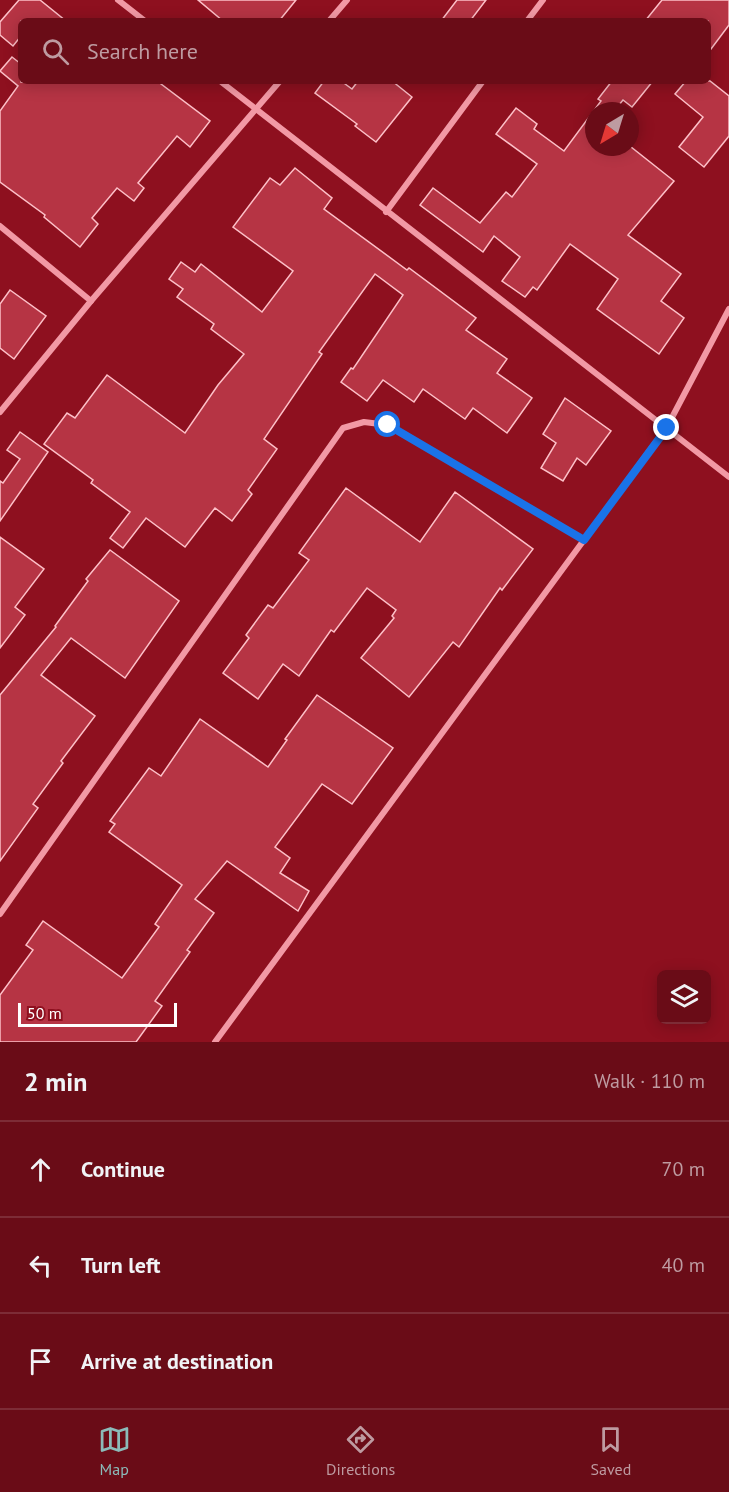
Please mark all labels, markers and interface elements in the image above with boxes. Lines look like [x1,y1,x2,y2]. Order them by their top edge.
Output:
search box [18,18,711,84]
icon: search [39,35,72,68]
text: Search here [87,37,198,65]
north arrow [585,102,639,156]
route start [374,411,400,437]
route end [653,414,679,440]
map controls [657,970,711,1024]
button: layers [657,970,711,1024]
scale bar [18,1000,177,1028]
text: 50 m [27,1003,62,1023]
text: 2 min [24,1065,87,1098]
text: Walk · 110 m [594,1068,705,1094]
icon: ahead [24,1153,57,1186]
text: Continue [81,1155,165,1183]
text: 70 m [662,1156,705,1182]
icon: left [24,1249,57,1282]
text: Turn left [81,1251,161,1279]
text: 40 m [662,1252,705,1278]
icon: arrive [24,1345,57,1378]
text: Arrive at destination [81,1347,273,1375]
tab: Map [98,1423,131,1479]
tab: Directions [326,1423,395,1479]
tab: Saved [591,1423,631,1479]

